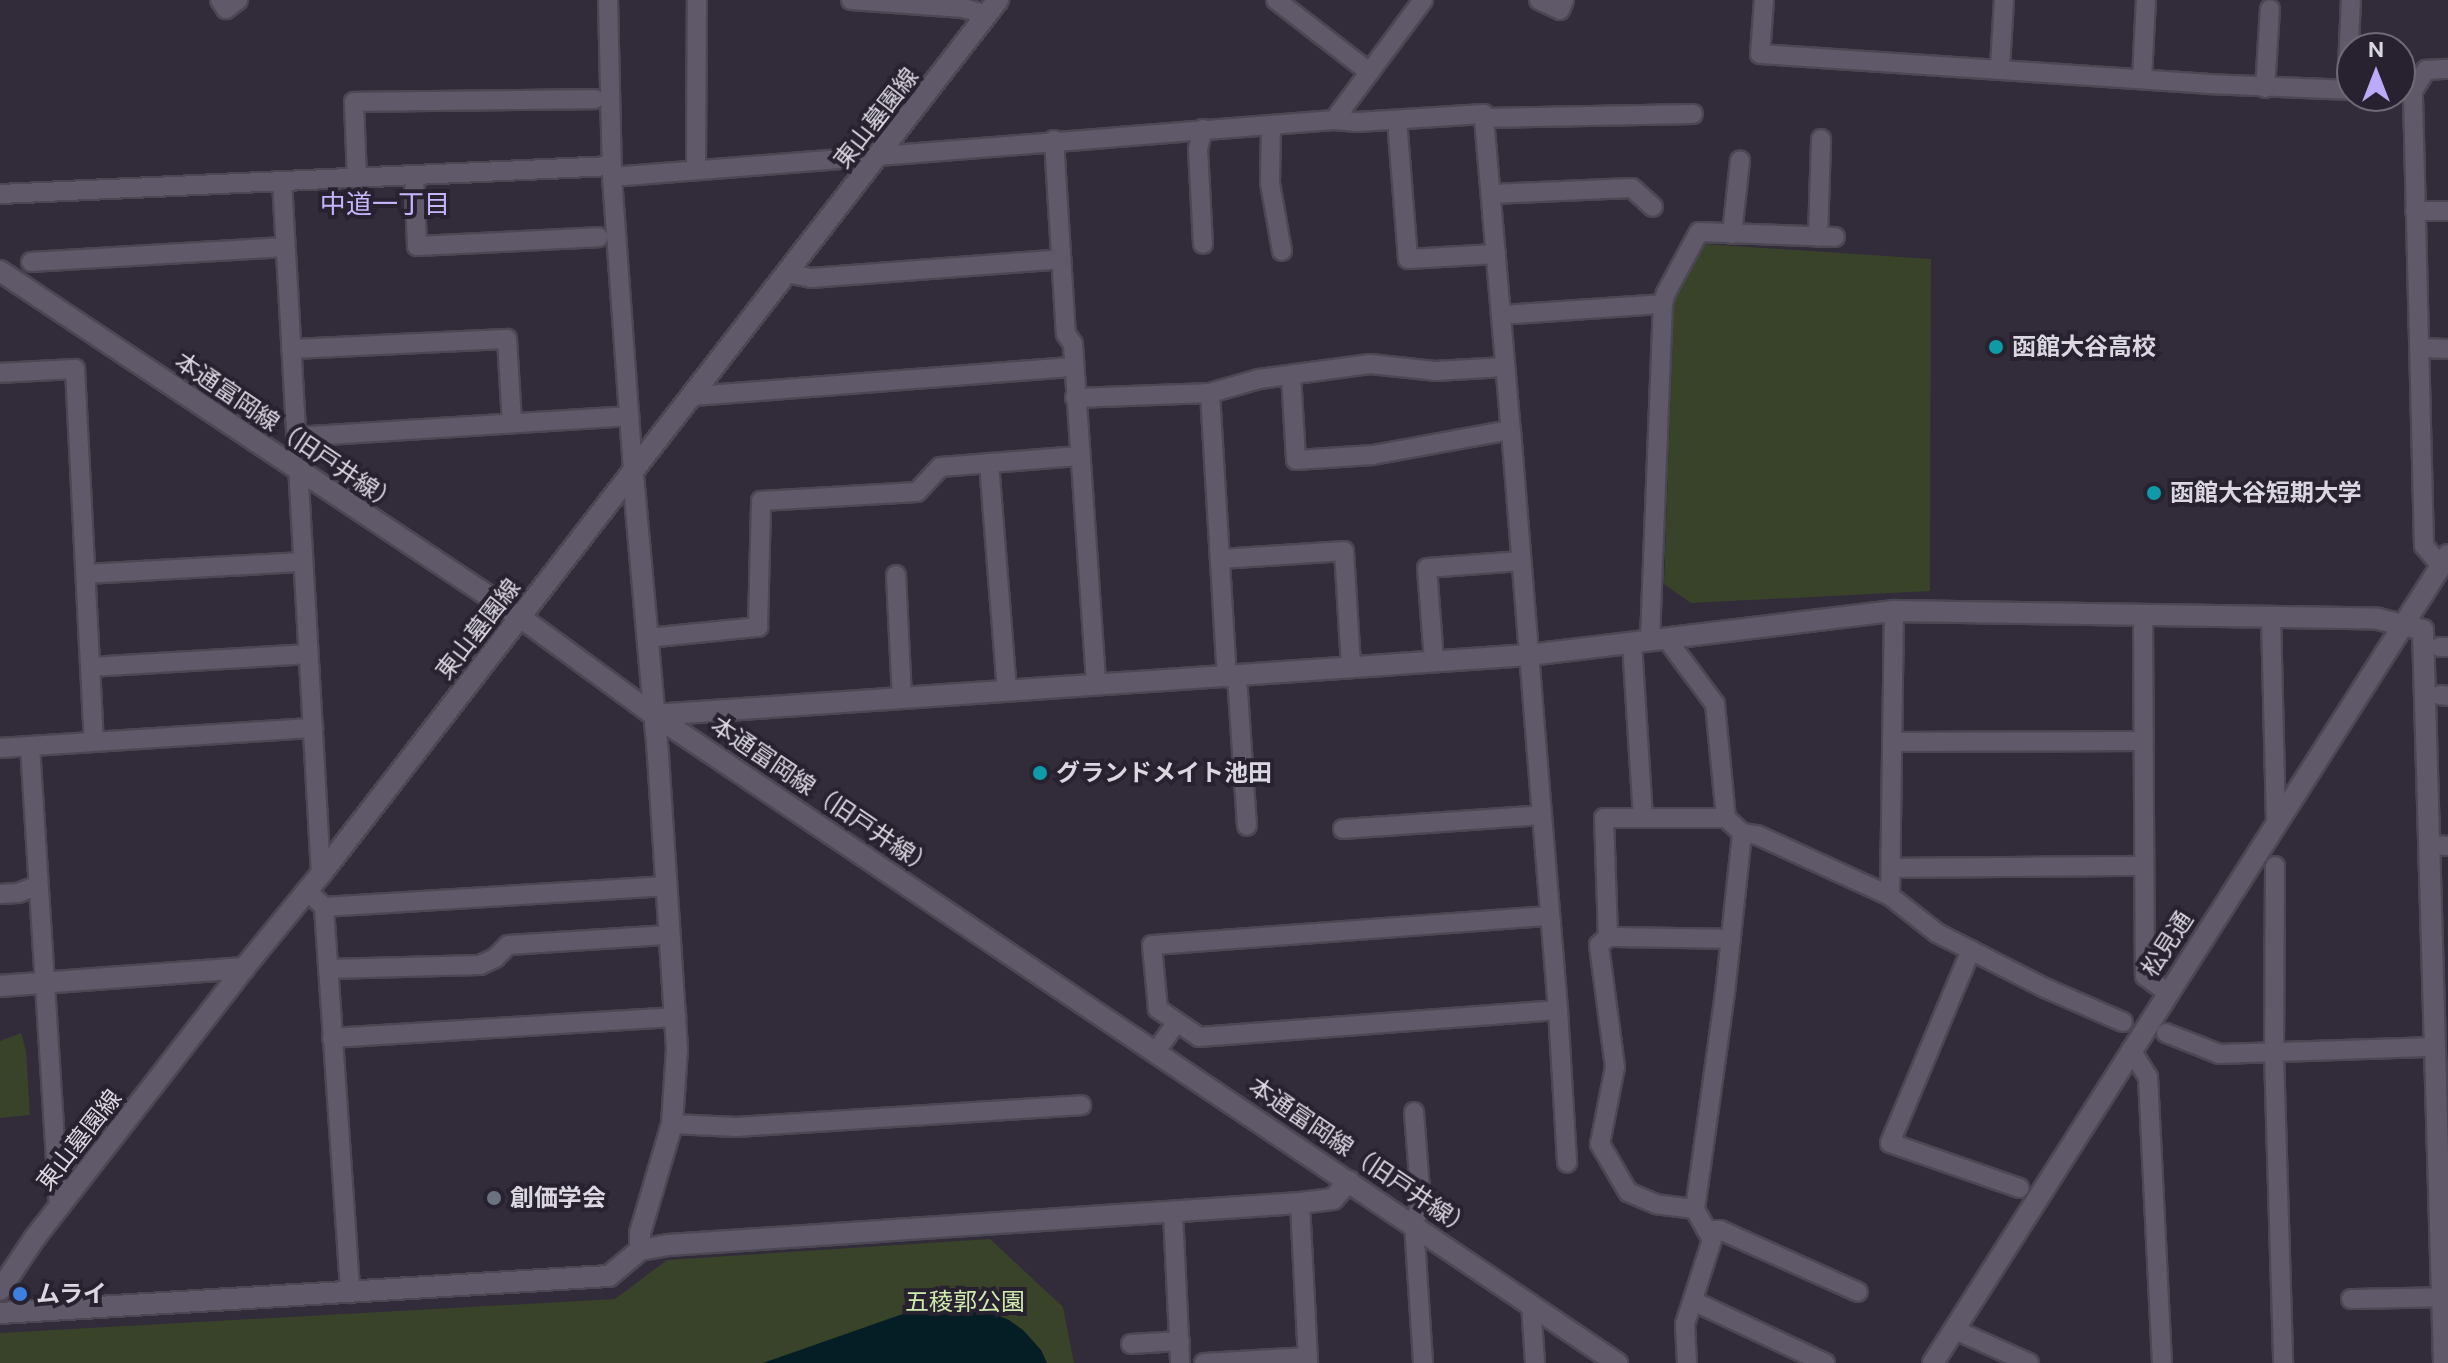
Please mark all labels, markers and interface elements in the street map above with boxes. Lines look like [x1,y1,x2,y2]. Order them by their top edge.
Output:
north arrow [2336,32,2416,112]
text: N [2368,35,2384,64]
street label: 東山墓園線 [828,62,924,174]
district label: 中道一丁目 [320,189,450,221]
place label: 函館大谷高校 [2012,333,2156,361]
marker: 函館大谷高校 [1987,338,2005,356]
street label: 本通富岡線（旧戸井線） [170,346,404,518]
place label: 函館大谷短期大学 [2170,479,2362,507]
marker: 函館大谷短期大学 [2145,484,2163,502]
street label: 東山墓園線 [430,573,526,685]
street label: 本通富岡線（旧戸井線） [706,710,940,882]
place label: グランドメイト池田 [1056,759,1272,787]
marker: グランドメイト池田 [1031,764,1049,782]
street label: 松見通 [2135,906,2199,982]
street label: 本通富岡線（旧戸井線） [1244,1071,1478,1243]
street label: 東山墓園線 [31,1084,127,1196]
place label: 創価学会 [510,1184,606,1212]
marker: 創価学会 [485,1189,503,1207]
place label: ムライ [36,1280,108,1308]
marker: ムライ [11,1285,29,1303]
park label: 五稜郭公園 [905,1288,1025,1316]

